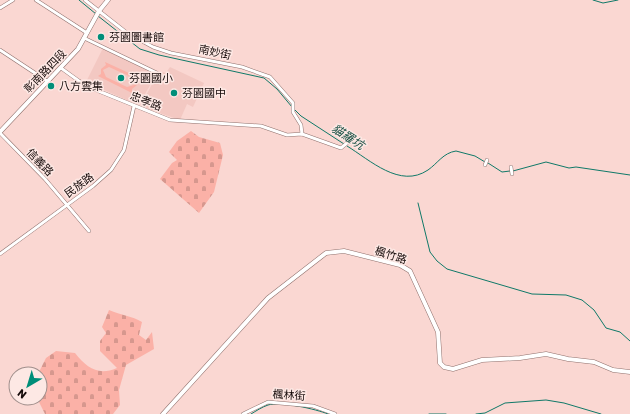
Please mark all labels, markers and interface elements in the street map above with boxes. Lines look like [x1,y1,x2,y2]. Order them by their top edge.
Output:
place label: 芬園圖書館 [109,31,164,44]
marker: 芬園圖書館 [96,32,106,42]
street label: 南妙街 [197,43,232,62]
street label: 彰南路四段 [22,47,69,96]
place label: 芬園國小 [129,72,173,85]
marker: 芬園國小 [116,73,126,83]
place label: 八方雲集 [59,80,103,93]
marker: 八方雲集 [46,81,56,91]
place label: 芬園國中 [182,87,226,100]
marker: 芬園國中 [169,88,179,98]
street label: 忠孝路 [128,89,164,113]
water label: 貓羅坑 [329,121,369,154]
street label: 信義路 [24,146,56,179]
street label: 民族路 [62,170,96,200]
street label: 楓竹路 [373,244,409,267]
north arrow [8,366,48,406]
text: N [15,386,29,401]
street label: 楓林街 [272,388,306,403]

